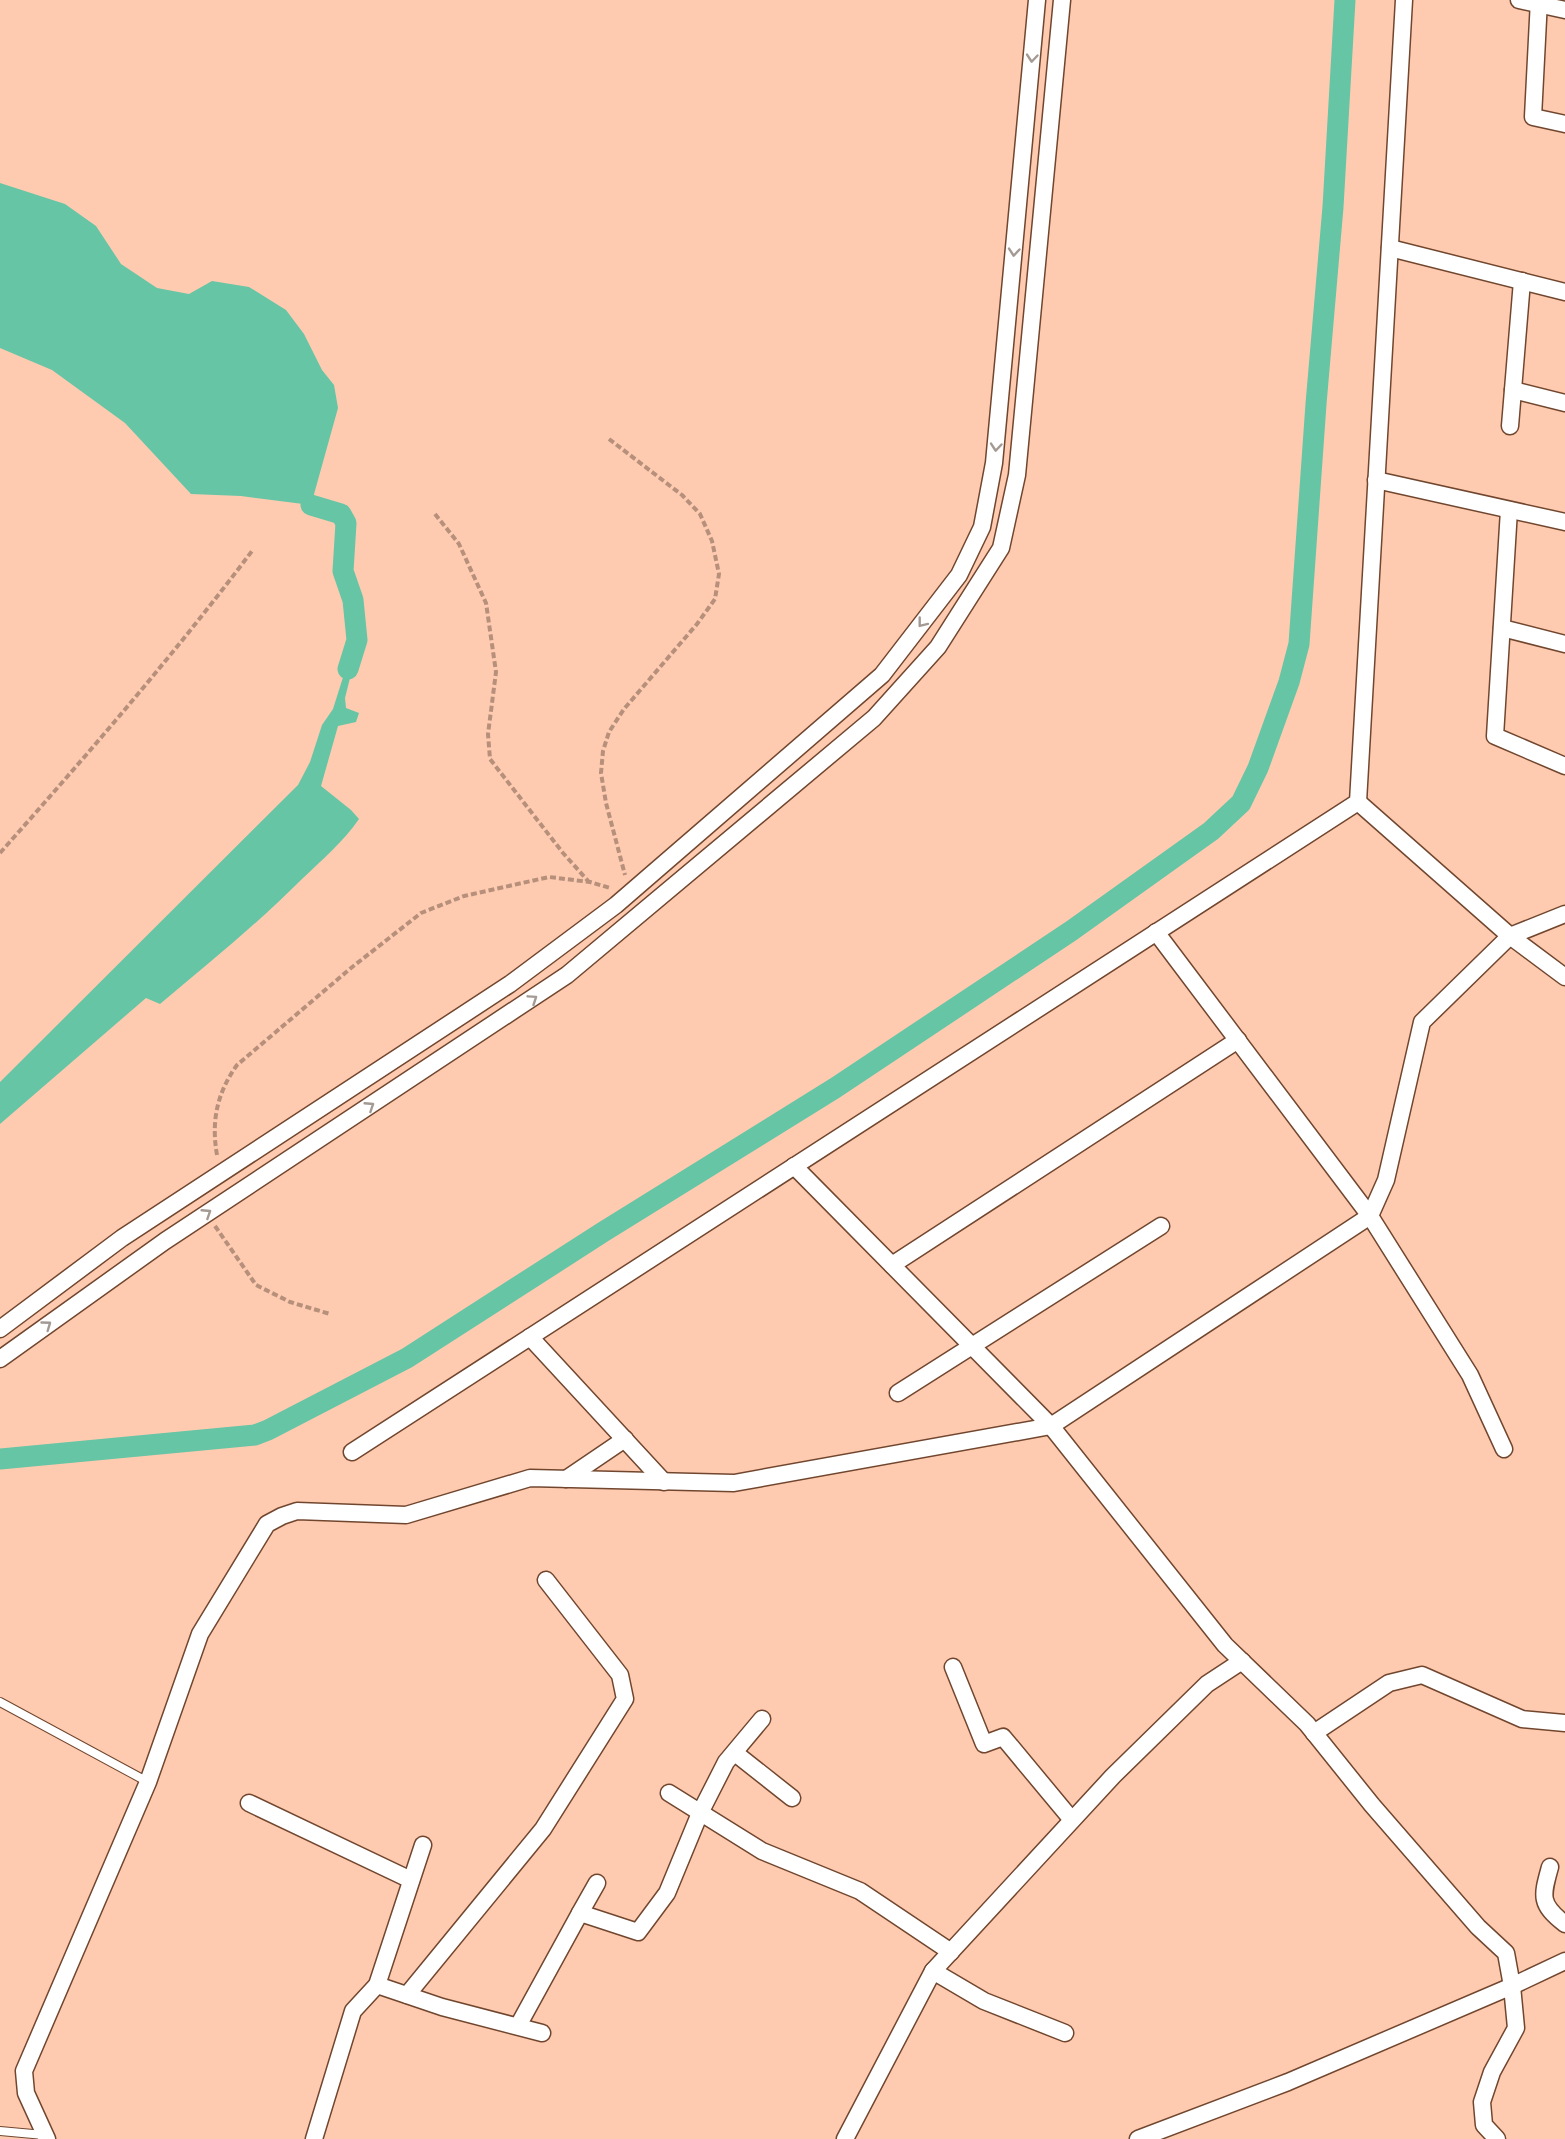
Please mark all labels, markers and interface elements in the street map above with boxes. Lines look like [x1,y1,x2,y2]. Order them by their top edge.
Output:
one-way arrow [1026,54,1039,63]
one-way arrow [1008,248,1021,257]
one-way arrow [990,442,1003,451]
one-way arrow [919,616,930,627]
one-way arrow [526,995,537,1006]
one-way arrow [363,1102,374,1113]
one-way arrow [200,1209,211,1220]
one-way arrow [41,1321,52,1332]

